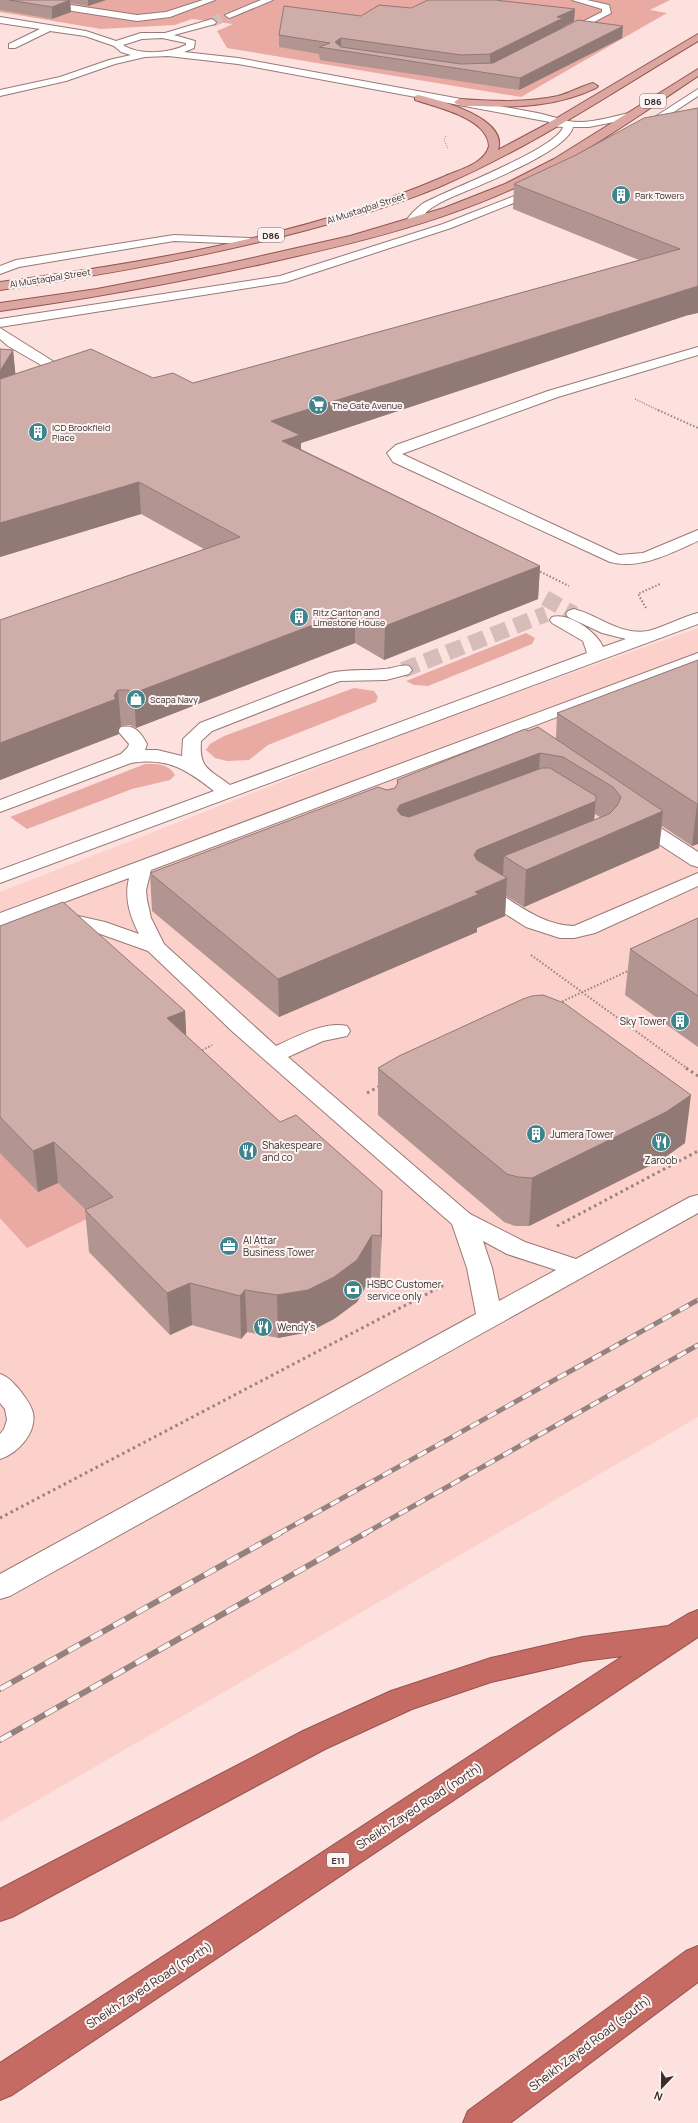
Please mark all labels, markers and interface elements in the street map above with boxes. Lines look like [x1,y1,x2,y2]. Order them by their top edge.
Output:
road number: D86 [640,94,666,108]
building icon: Park Towers [610,184,632,206]
street label: Al Mustaqbal Street [325,189,407,227]
place label: Park Towers [635,189,685,202]
road number: D86 [258,228,284,242]
street label: Al Mustaqbal Street [9,265,92,291]
supermarket icon: The Gate Avenue [307,394,329,416]
place label: The Gate Avenue [332,399,402,412]
building icon: ICD Brookfield Place [27,421,49,443]
place label: ICD Brookfield Place [52,421,110,444]
building icon: Ritz Carlton and Limestone House [288,606,310,628]
place label: Ritz Carlton and Limestone House [313,606,385,629]
shop icon: Scapa Navy [125,688,147,710]
place label: Scapa Navy [150,693,198,706]
building icon: Sky Tower [669,1010,691,1032]
place label: Sky Tower [620,1014,666,1028]
building icon: Jumera Tower [525,1123,547,1145]
place label: Jumera Tower [550,1127,614,1141]
restaurant icon: Zaroob [650,1131,672,1153]
place label: Shakespeare and co [262,1138,322,1164]
restaurant icon: Shakespeare and co [237,1140,259,1162]
place label: Zaroob [645,1153,678,1167]
place label: Al Attar Business Tower [243,1233,315,1259]
office icon: Al Attar Business Tower [218,1235,240,1257]
place label: HSBC Customer service only [367,1277,442,1303]
bank icon: HSBC Customer service only [342,1279,364,1301]
restaurant icon: Wendy's [252,1316,274,1338]
place label: Wendy's [277,1320,315,1334]
street label: Sheikh Zayed Road (north) [353,1759,485,1853]
road number: E11 [327,1853,349,1867]
street label: Sheikh Zayed Road (north) [83,1938,215,2032]
street label: Sheikh Zayed Road (south) [525,1991,655,2095]
north arrow [642,2067,682,2107]
text: N [652,2088,665,2105]

